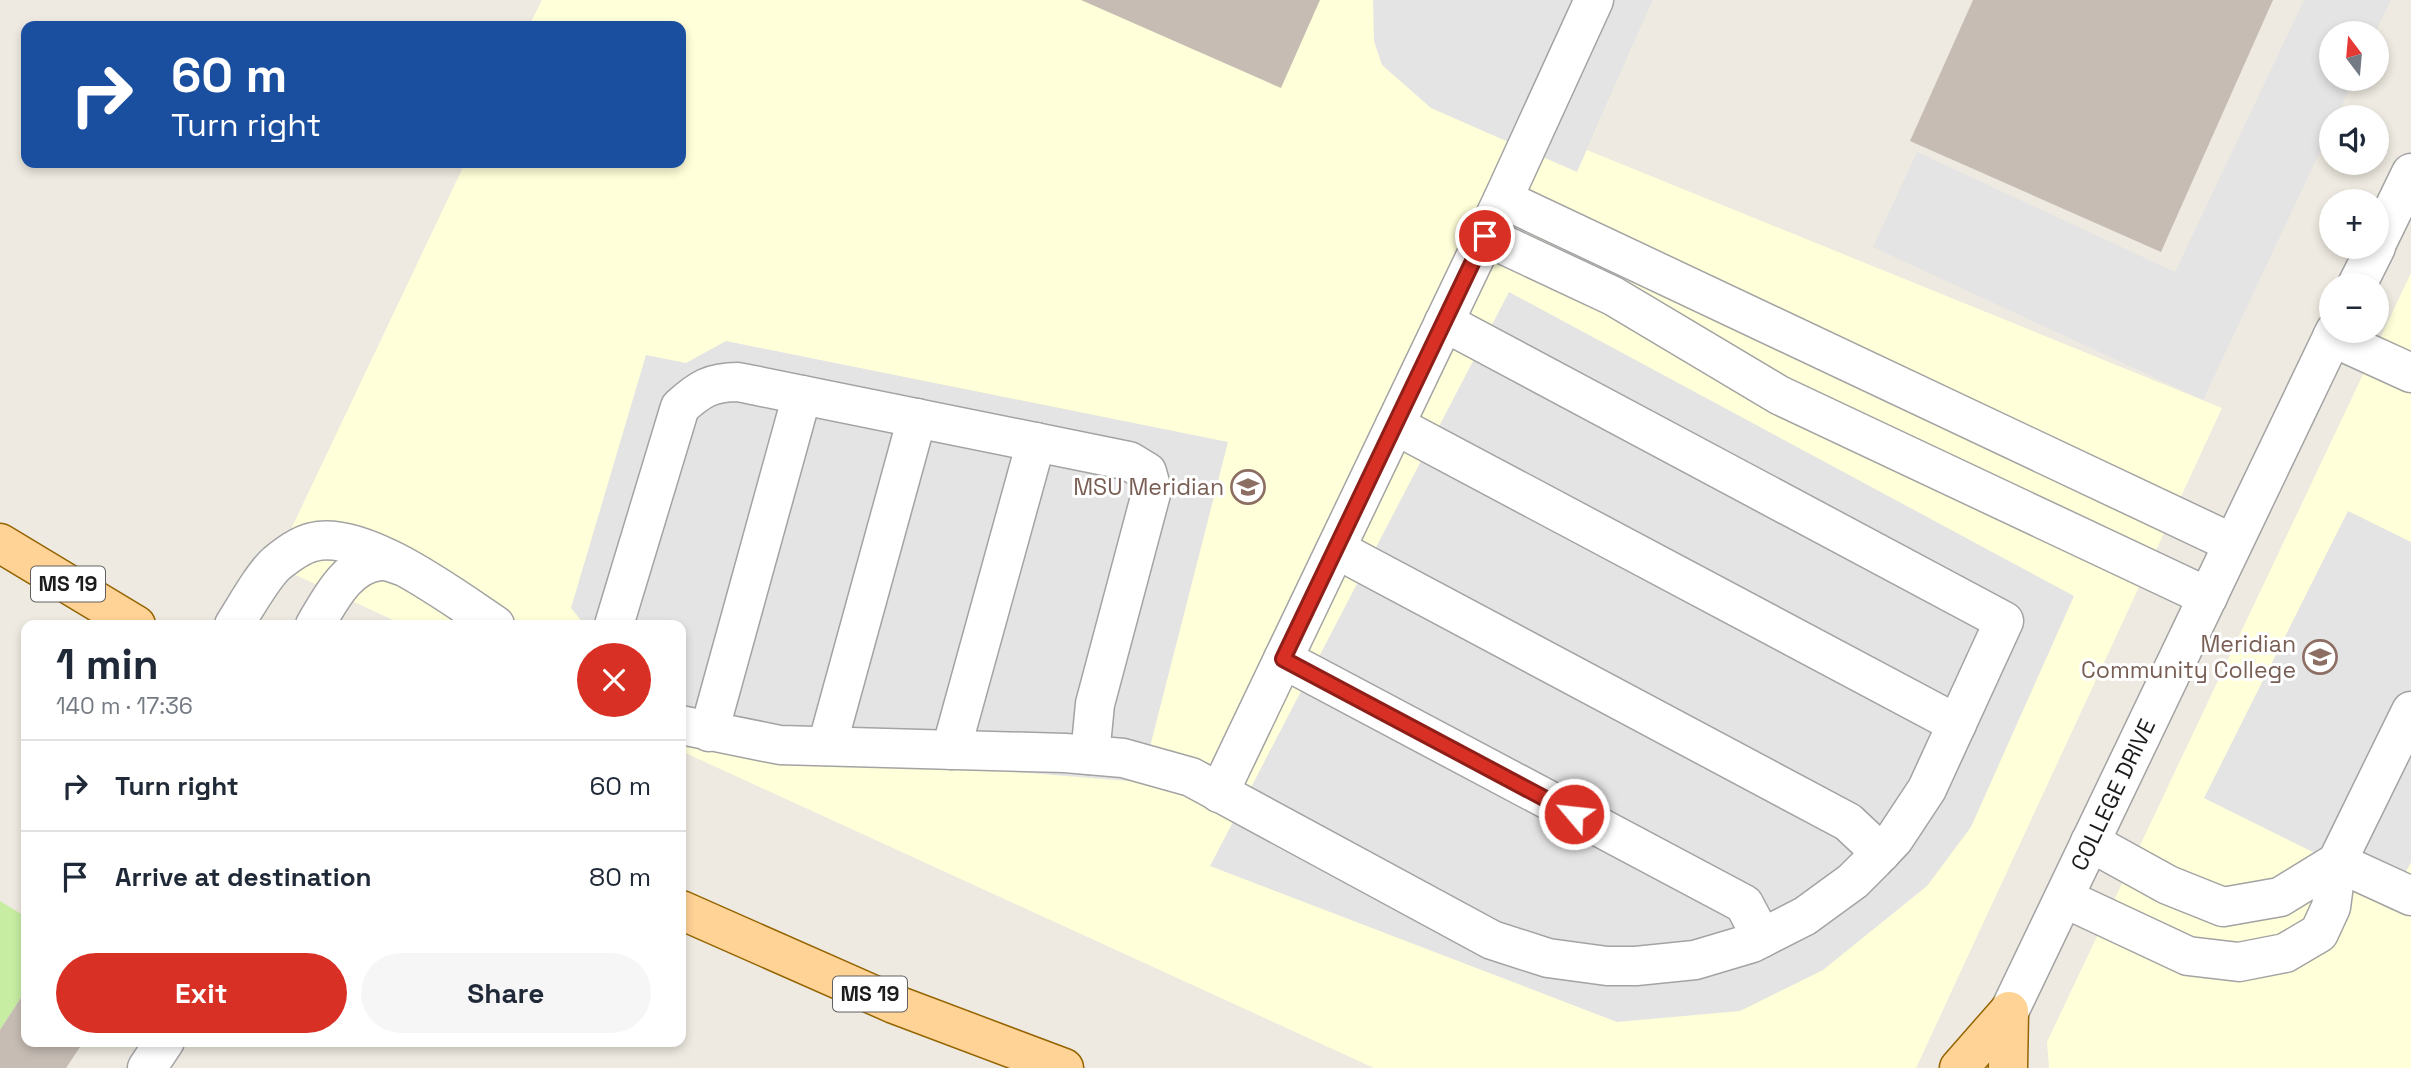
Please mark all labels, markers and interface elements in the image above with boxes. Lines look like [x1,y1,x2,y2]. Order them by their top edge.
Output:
north arrow [2319,21,2389,91]
map controls [2319,21,2389,343]
text: 60 m [171,44,287,106]
icon: right [56,49,147,140]
text: Turn right [171,105,321,145]
button: sound [2319,105,2389,175]
button: + [2319,189,2389,259]
pin [1455,206,1515,266]
icon: arrive [1466,217,1504,255]
button: − [2319,273,2389,343]
school or university icon: MSU Meridian [1229,468,1267,506]
place label: MSU Meridian [1073,472,1224,502]
road number: MS 19 [31,566,105,602]
place label: Meridian Community College [2081,629,2296,685]
text: 1 min [56,638,159,691]
school or university icon: Meridian Community College [2301,638,2339,676]
button: close [577,643,651,717]
text: 140 m · 17:36 [56,691,193,721]
street label: COLLEGE DRIVE [2064,714,2162,876]
icon: right [56,767,94,805]
text: Turn right [115,769,239,803]
text: 60 m [589,769,651,803]
position arrow [1537,777,1611,851]
icon: arrive [56,858,94,896]
text: Arrive at destination [115,860,372,894]
text: 80 m [589,860,651,894]
button: Exit [56,953,347,1033]
button: Share [361,953,651,1033]
road number: MS 19 [833,976,907,1012]

